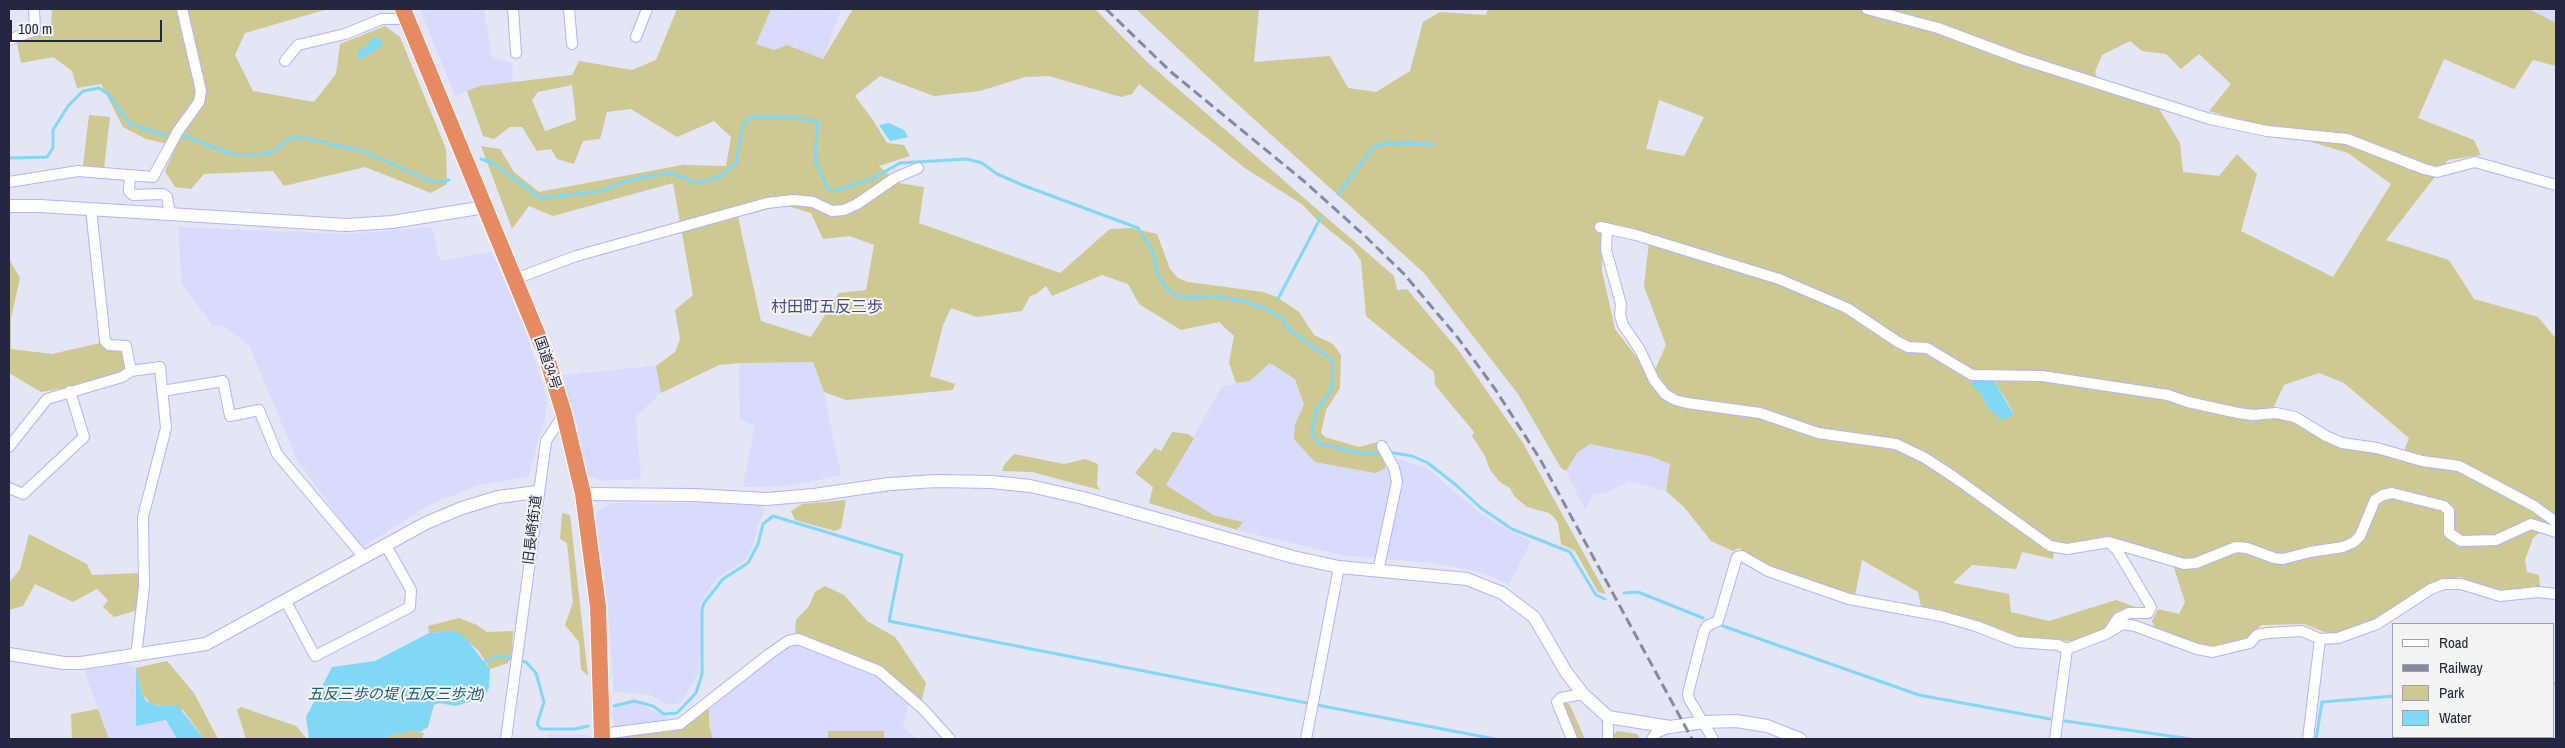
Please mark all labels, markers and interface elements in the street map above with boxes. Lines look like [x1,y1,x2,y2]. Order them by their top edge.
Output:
scale bar [12,10,165,42]
text: 100 m [18,18,52,39]
district label: 村田町五反三歩 [771,298,883,318]
street label: 国道34号 [530,334,564,392]
street label: 旧長崎街道 [520,494,546,566]
legend [2392,623,2555,738]
text: Road [2439,632,2468,653]
text: Railway [2439,657,2483,678]
text: Park [2439,682,2464,703]
water label: 五反三歩の堤 (五反三歩池) [308,686,484,704]
text: Water [2439,707,2471,728]

